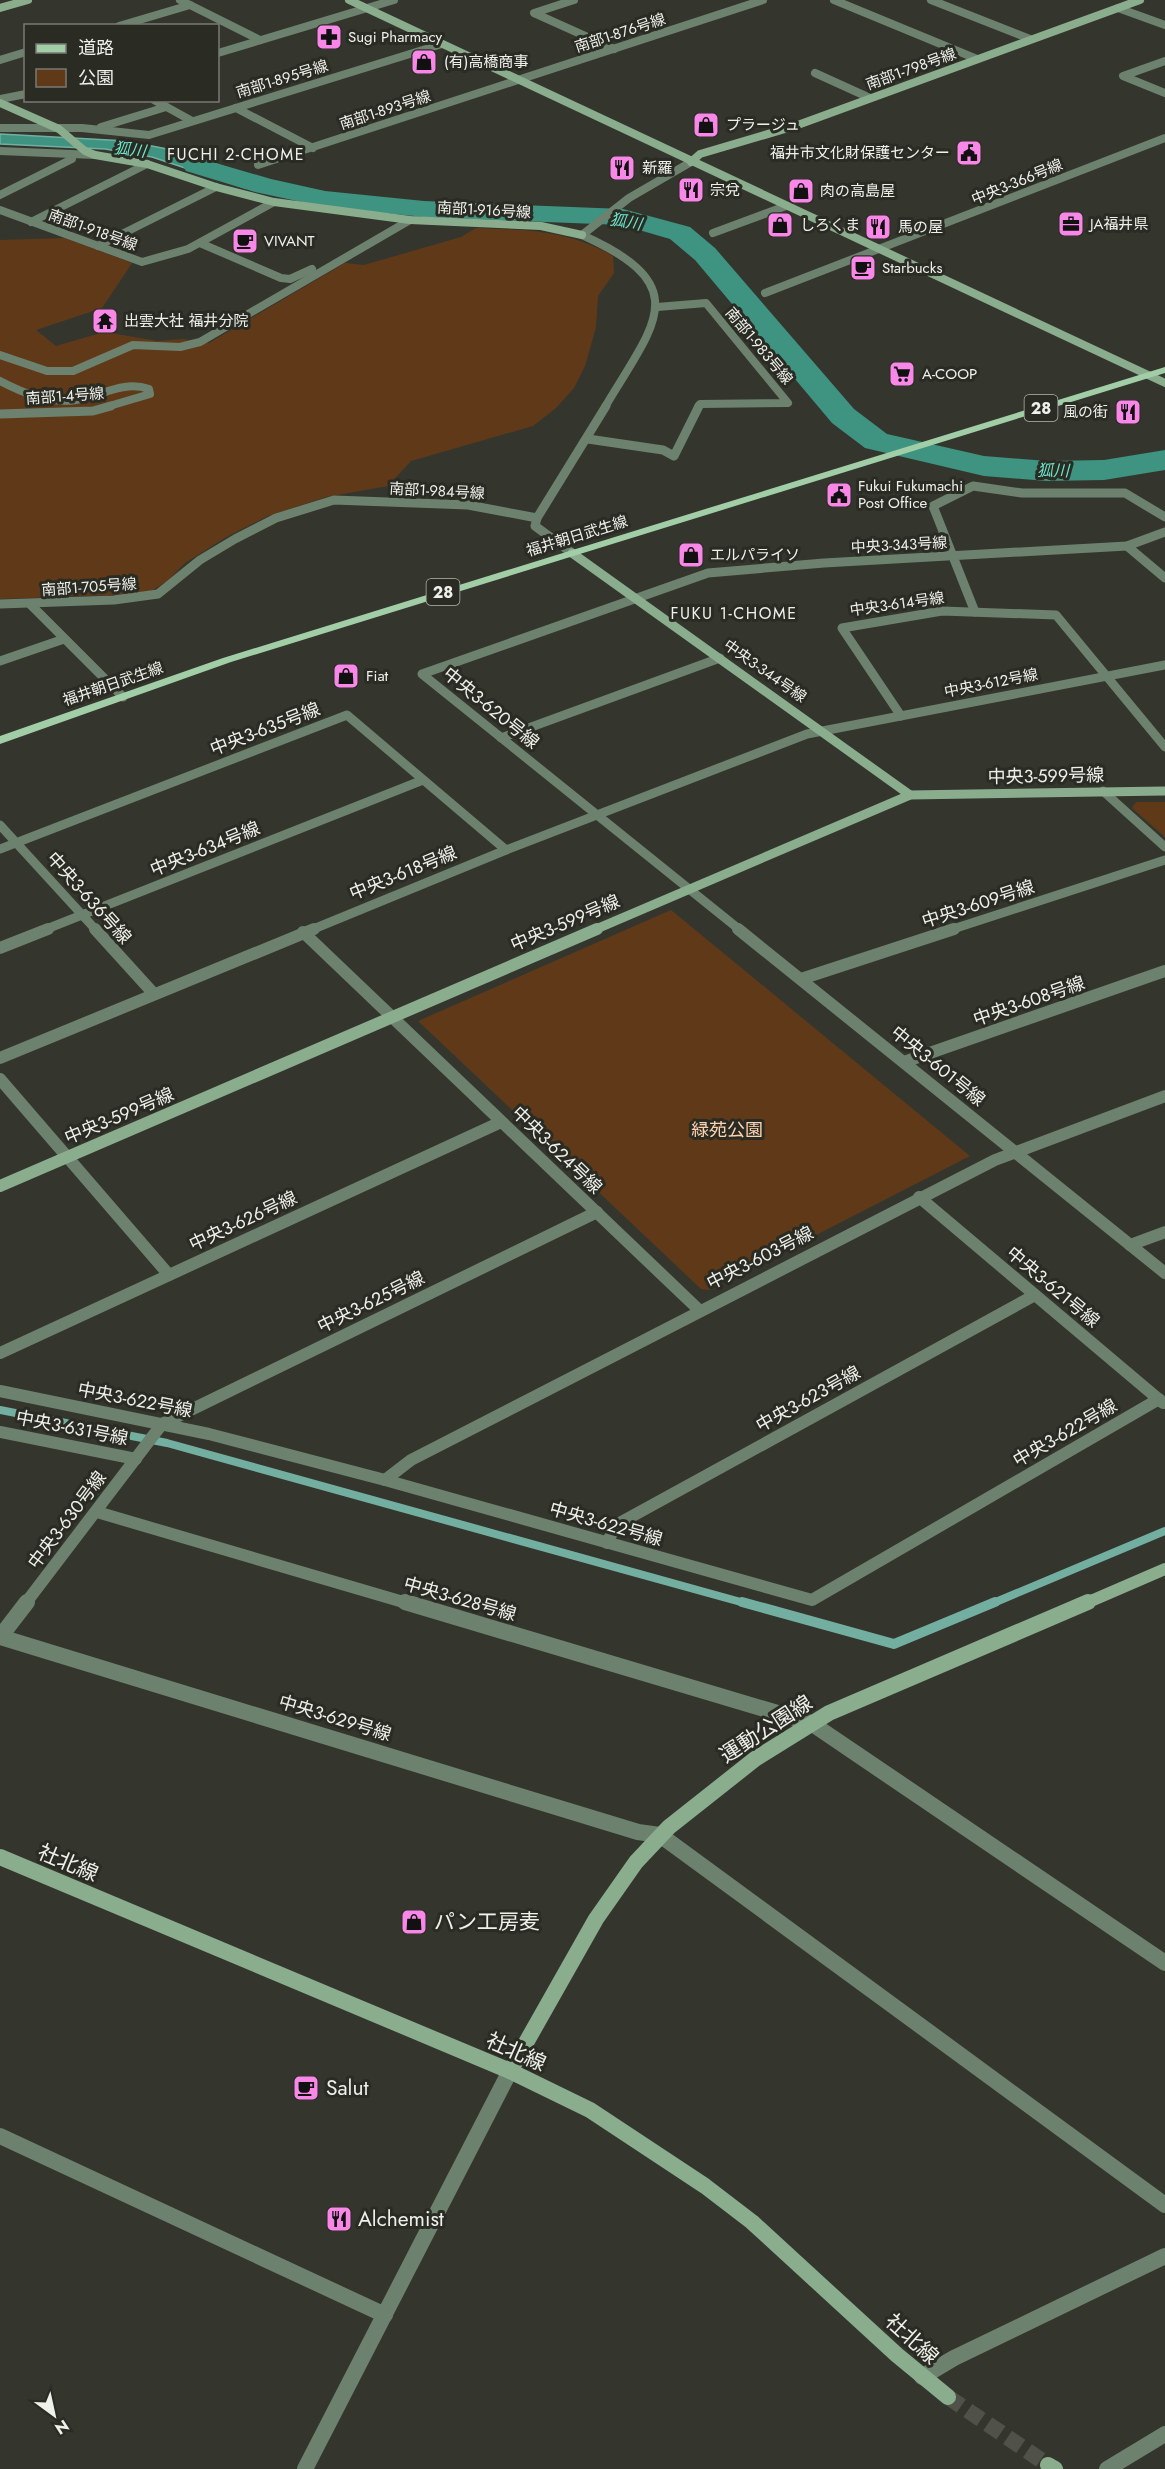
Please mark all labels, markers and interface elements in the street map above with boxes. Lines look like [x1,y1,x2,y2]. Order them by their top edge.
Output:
street label: 南部1-876号線 [572,8,668,58]
pharmacy icon: Sugi Pharmacy [314,22,344,52]
legend [24,24,219,102]
place label: Sugi Pharmacy [348,26,443,48]
text: 道路 [78,35,114,61]
street label: 南部1-798号線 [863,42,959,96]
shop icon: (有)高橋商事 [409,47,439,77]
place label: (有)高橋商事 [444,51,528,73]
street label: 南部1-895号線 [233,55,331,103]
text: 公園 [78,65,114,91]
street label: 南部1-893号線 [336,85,434,135]
shop icon: プラージュ [691,110,721,140]
place label: プラージュ [726,114,800,136]
water label: 狐川 [113,136,149,163]
public building icon: 福井市文化財保護センター [954,138,984,168]
place label: 福井市文化財保護センター [770,142,950,164]
district label: FUCHI 2-CHOME [167,143,305,166]
restaurant icon: 新羅 [607,153,637,183]
street label: 中央3-366号線 [968,154,1066,210]
place label: 新羅 [642,157,672,179]
restaurant icon: 宗兌 [676,175,706,205]
shop icon: 肉の高島屋 [786,176,816,206]
place label: 宗兌 [710,179,740,201]
place label: 肉の高島屋 [820,180,895,202]
street label: 南部1-916号線 [437,197,531,223]
street label: 南部1-918号線 [45,204,141,256]
water label: 狐川 [608,207,646,236]
office icon: JA福井県 [1056,209,1086,239]
shop icon: しろくま [765,210,795,240]
restaurant icon: 馬の屋 [863,212,893,242]
place label: JA福井県 [1088,213,1149,235]
place label: しろくま [800,214,860,236]
place label: 馬の屋 [898,216,943,238]
cafe icon: VIVANT [230,226,260,256]
place label: VIVANT [264,230,315,252]
cafe icon: Starbucks [848,253,878,283]
place label: Starbucks [882,257,942,279]
street label: 南部1-983号線 [720,303,798,389]
temple icon: 出雲大社 福井分院 [90,306,120,336]
place label: 出雲大社 福井分院 [124,310,249,332]
supermarket icon: A-COOP [887,359,917,389]
place label: A-COOP [922,363,977,385]
street label: 南部1-4号線 [25,382,105,410]
road number: 28 [1024,395,1058,421]
restaurant icon: 風の街 [1113,397,1143,427]
place label: 風の街 [1063,401,1108,423]
water label: 狐川 [1037,459,1071,482]
place label: Fukui Fukumachi Post Office [858,475,963,514]
street label: 南部1-984号線 [389,478,485,504]
public building icon: Fukui Fukumachi Post Office [824,480,854,510]
street label: 福井朝日武生線 [524,510,630,562]
street label: 中央3-343号線 [850,531,948,559]
shop icon: エルパライソ [676,540,706,570]
place label: エルパライソ [710,544,800,566]
street label: 南部1-705号線 [41,573,137,601]
road number: 28 [426,579,460,605]
street label: 中央3-614号線 [848,586,946,622]
district label: FUKU 1-CHOME [670,602,798,625]
street label: 中央3-344号線 [719,634,811,708]
street label: 福井朝日武生線 [60,657,166,711]
shop icon: Fiat [331,661,361,691]
street label: 中央3-620号線 [437,661,545,755]
street label: 中央3-612号線 [942,663,1040,703]
place label: Fiat [366,665,389,687]
street label: 中央3-635号線 [206,696,324,762]
street label: 中央3-599号線 [988,762,1104,790]
street label: 中央3-634号線 [146,815,264,883]
street label: 中央3-618号線 [345,840,461,906]
street label: 中央3-636号線 [40,846,138,950]
street label: 中央3-609号線 [918,874,1038,934]
street label: 中央3-599号線 [506,888,624,958]
street label: 中央3-608号線 [970,970,1088,1032]
street label: 中央3-601号線 [885,1020,991,1112]
street label: 中央3-599号線 [60,1081,178,1151]
street label: 中央3-624号線 [506,1100,608,1200]
park label: 緑苑公園 [691,1117,763,1143]
street label: 中央3-626号線 [185,1185,301,1257]
street label: 中央3-603号線 [702,1220,818,1296]
street label: 中央3-621号線 [1001,1240,1105,1334]
street label: 中央3-625号線 [313,1265,429,1339]
street label: 中央3-623号線 [751,1359,865,1439]
street label: 中央3-622号線 [75,1376,195,1424]
street label: 中央3-622号線 [1008,1393,1122,1473]
street label: 中央3-631号線 [14,1404,130,1452]
street label: 中央3-630号線 [22,1466,112,1574]
street label: 中央3-622号線 [546,1495,666,1553]
street label: 中央3-628号線 [401,1571,519,1627]
street label: 運動公園線 [714,1688,818,1770]
street label: 中央3-629号線 [275,1689,395,1747]
street label: 社北線 [33,1837,103,1889]
shop icon: パン工房麦 [399,1907,429,1937]
place label: パン工房麦 [434,1907,540,1937]
street label: 社北線 [481,2025,551,2079]
cafe icon: Salut [291,2073,321,2103]
place label: Salut [326,2073,369,2103]
restaurant icon: Alchemist [324,2204,354,2234]
place label: Alchemist [358,2204,444,2234]
street label: 社北線 [879,2307,945,2371]
north arrow [24,2385,84,2445]
text: N [50,2414,73,2440]

